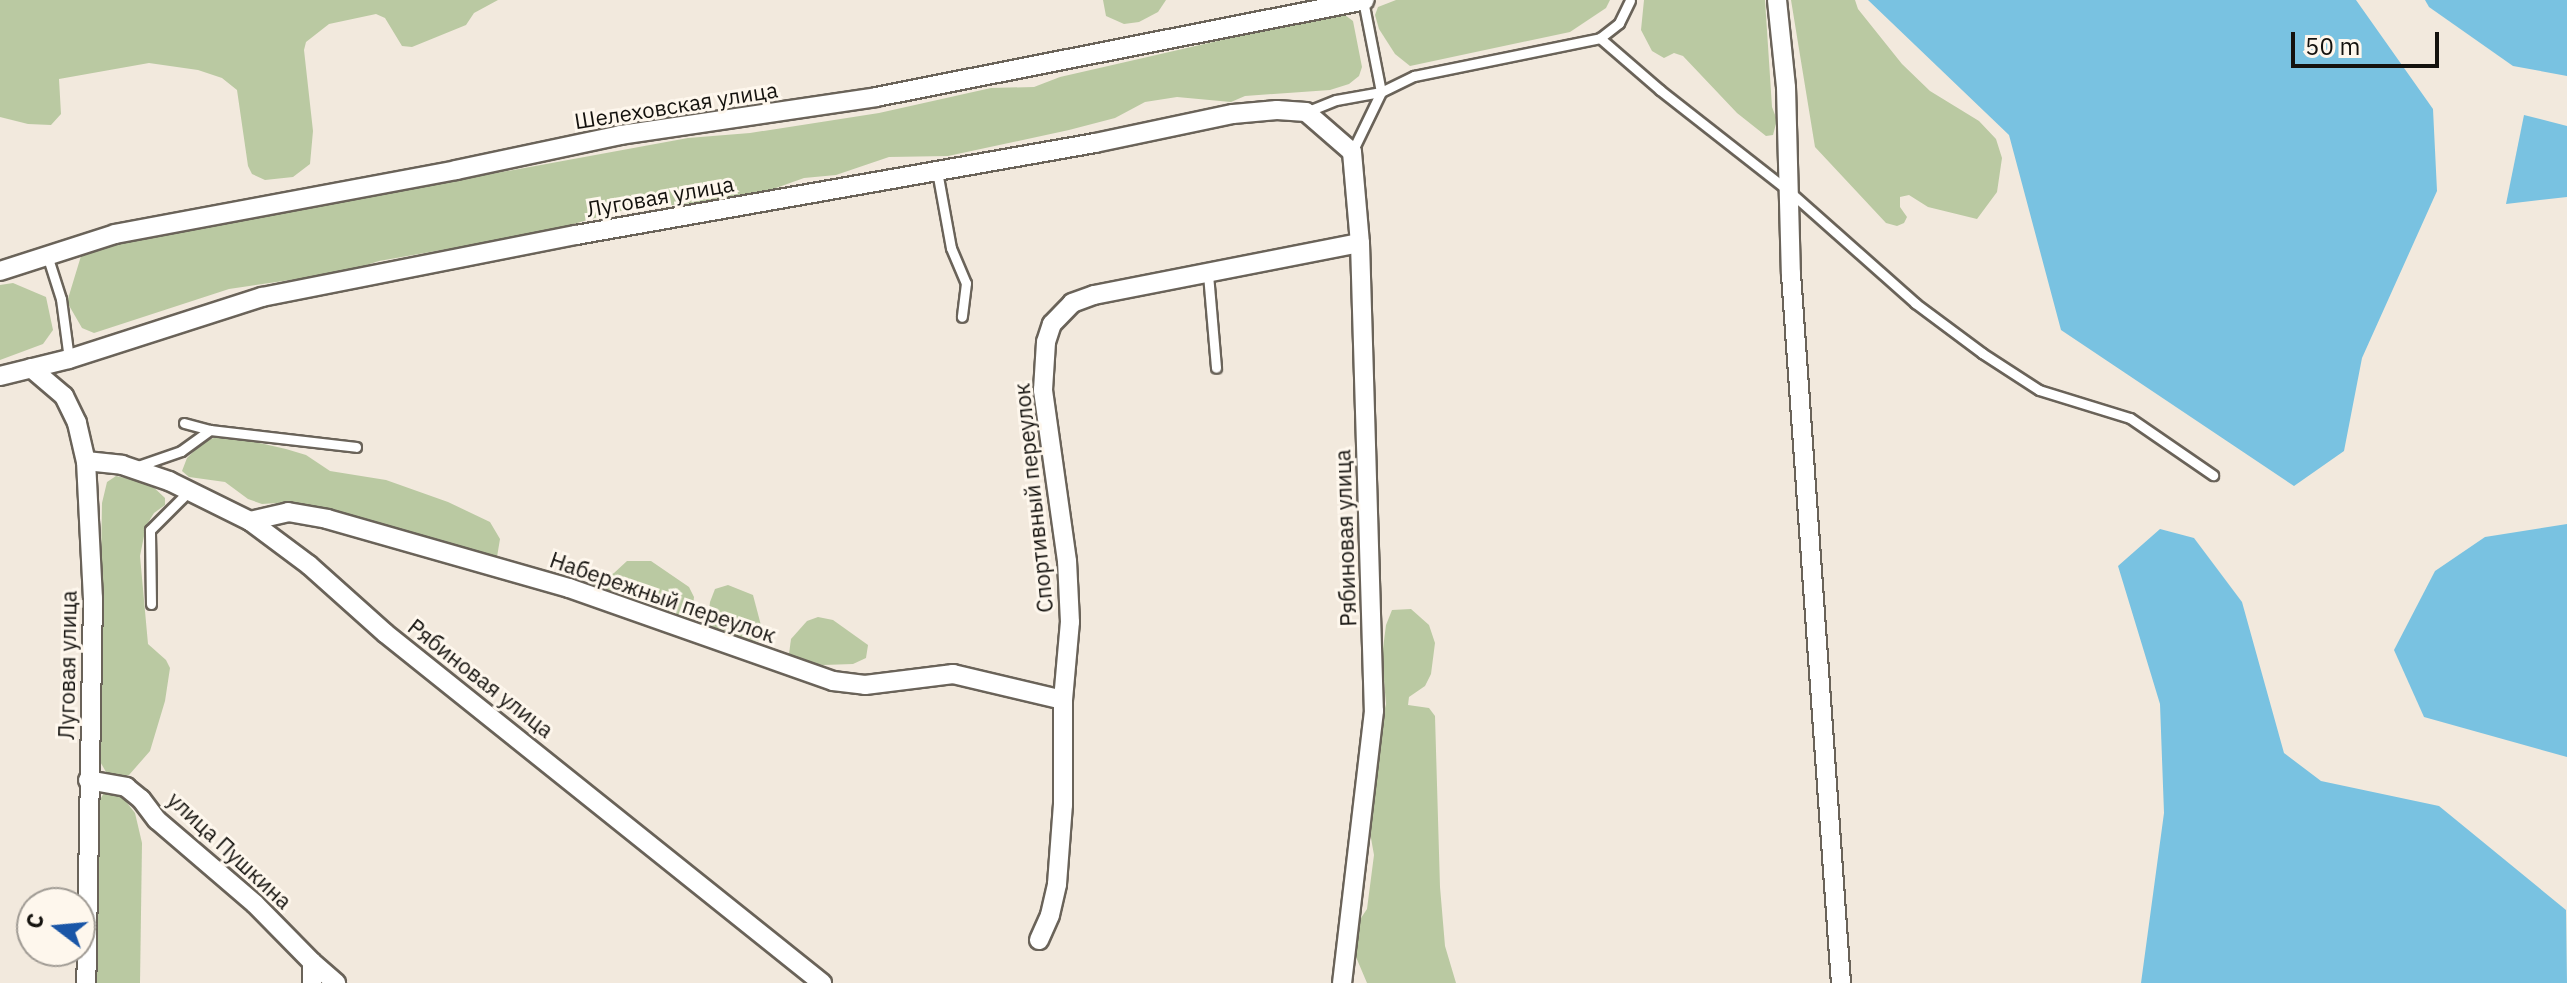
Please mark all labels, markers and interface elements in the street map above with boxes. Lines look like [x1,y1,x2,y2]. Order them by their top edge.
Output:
scale bar [2295,16,2443,66]
text: 50 m [2305,30,2360,62]
street label: Шелеховская улица [572,76,780,134]
street label: Луговая улица [584,170,736,222]
street label: Спортивный переулок [1008,382,1058,614]
street label: Рябиновая улица [1329,449,1361,627]
street label: Набережный переулок [547,546,779,648]
street label: Луговая улица [52,590,82,740]
street label: Рябиновая улица [403,613,559,743]
street label: улица Пушкина [163,786,297,914]
north arrow [16,887,96,967]
text: С [18,910,50,932]

